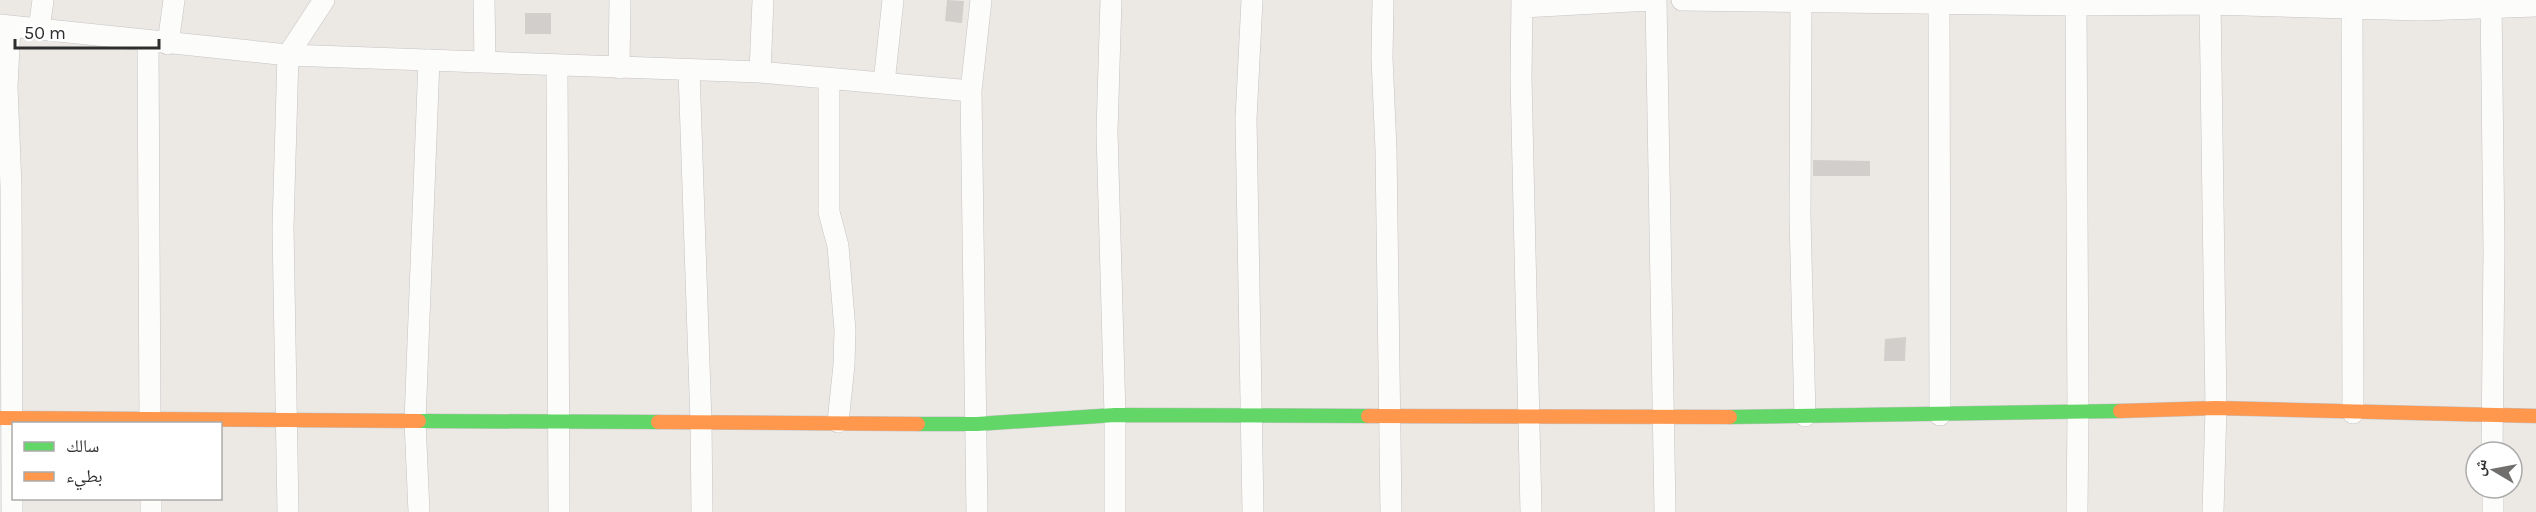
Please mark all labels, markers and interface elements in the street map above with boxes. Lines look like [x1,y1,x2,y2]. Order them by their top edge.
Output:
scale bar [15,12,159,50]
text: 50 m [24,22,66,44]
legend [12,422,222,500]
text: سالك [66,435,99,457]
north arrow [2464,440,2524,500]
text: ش [2469,457,2491,477]
text: بطيء [66,465,103,491]

